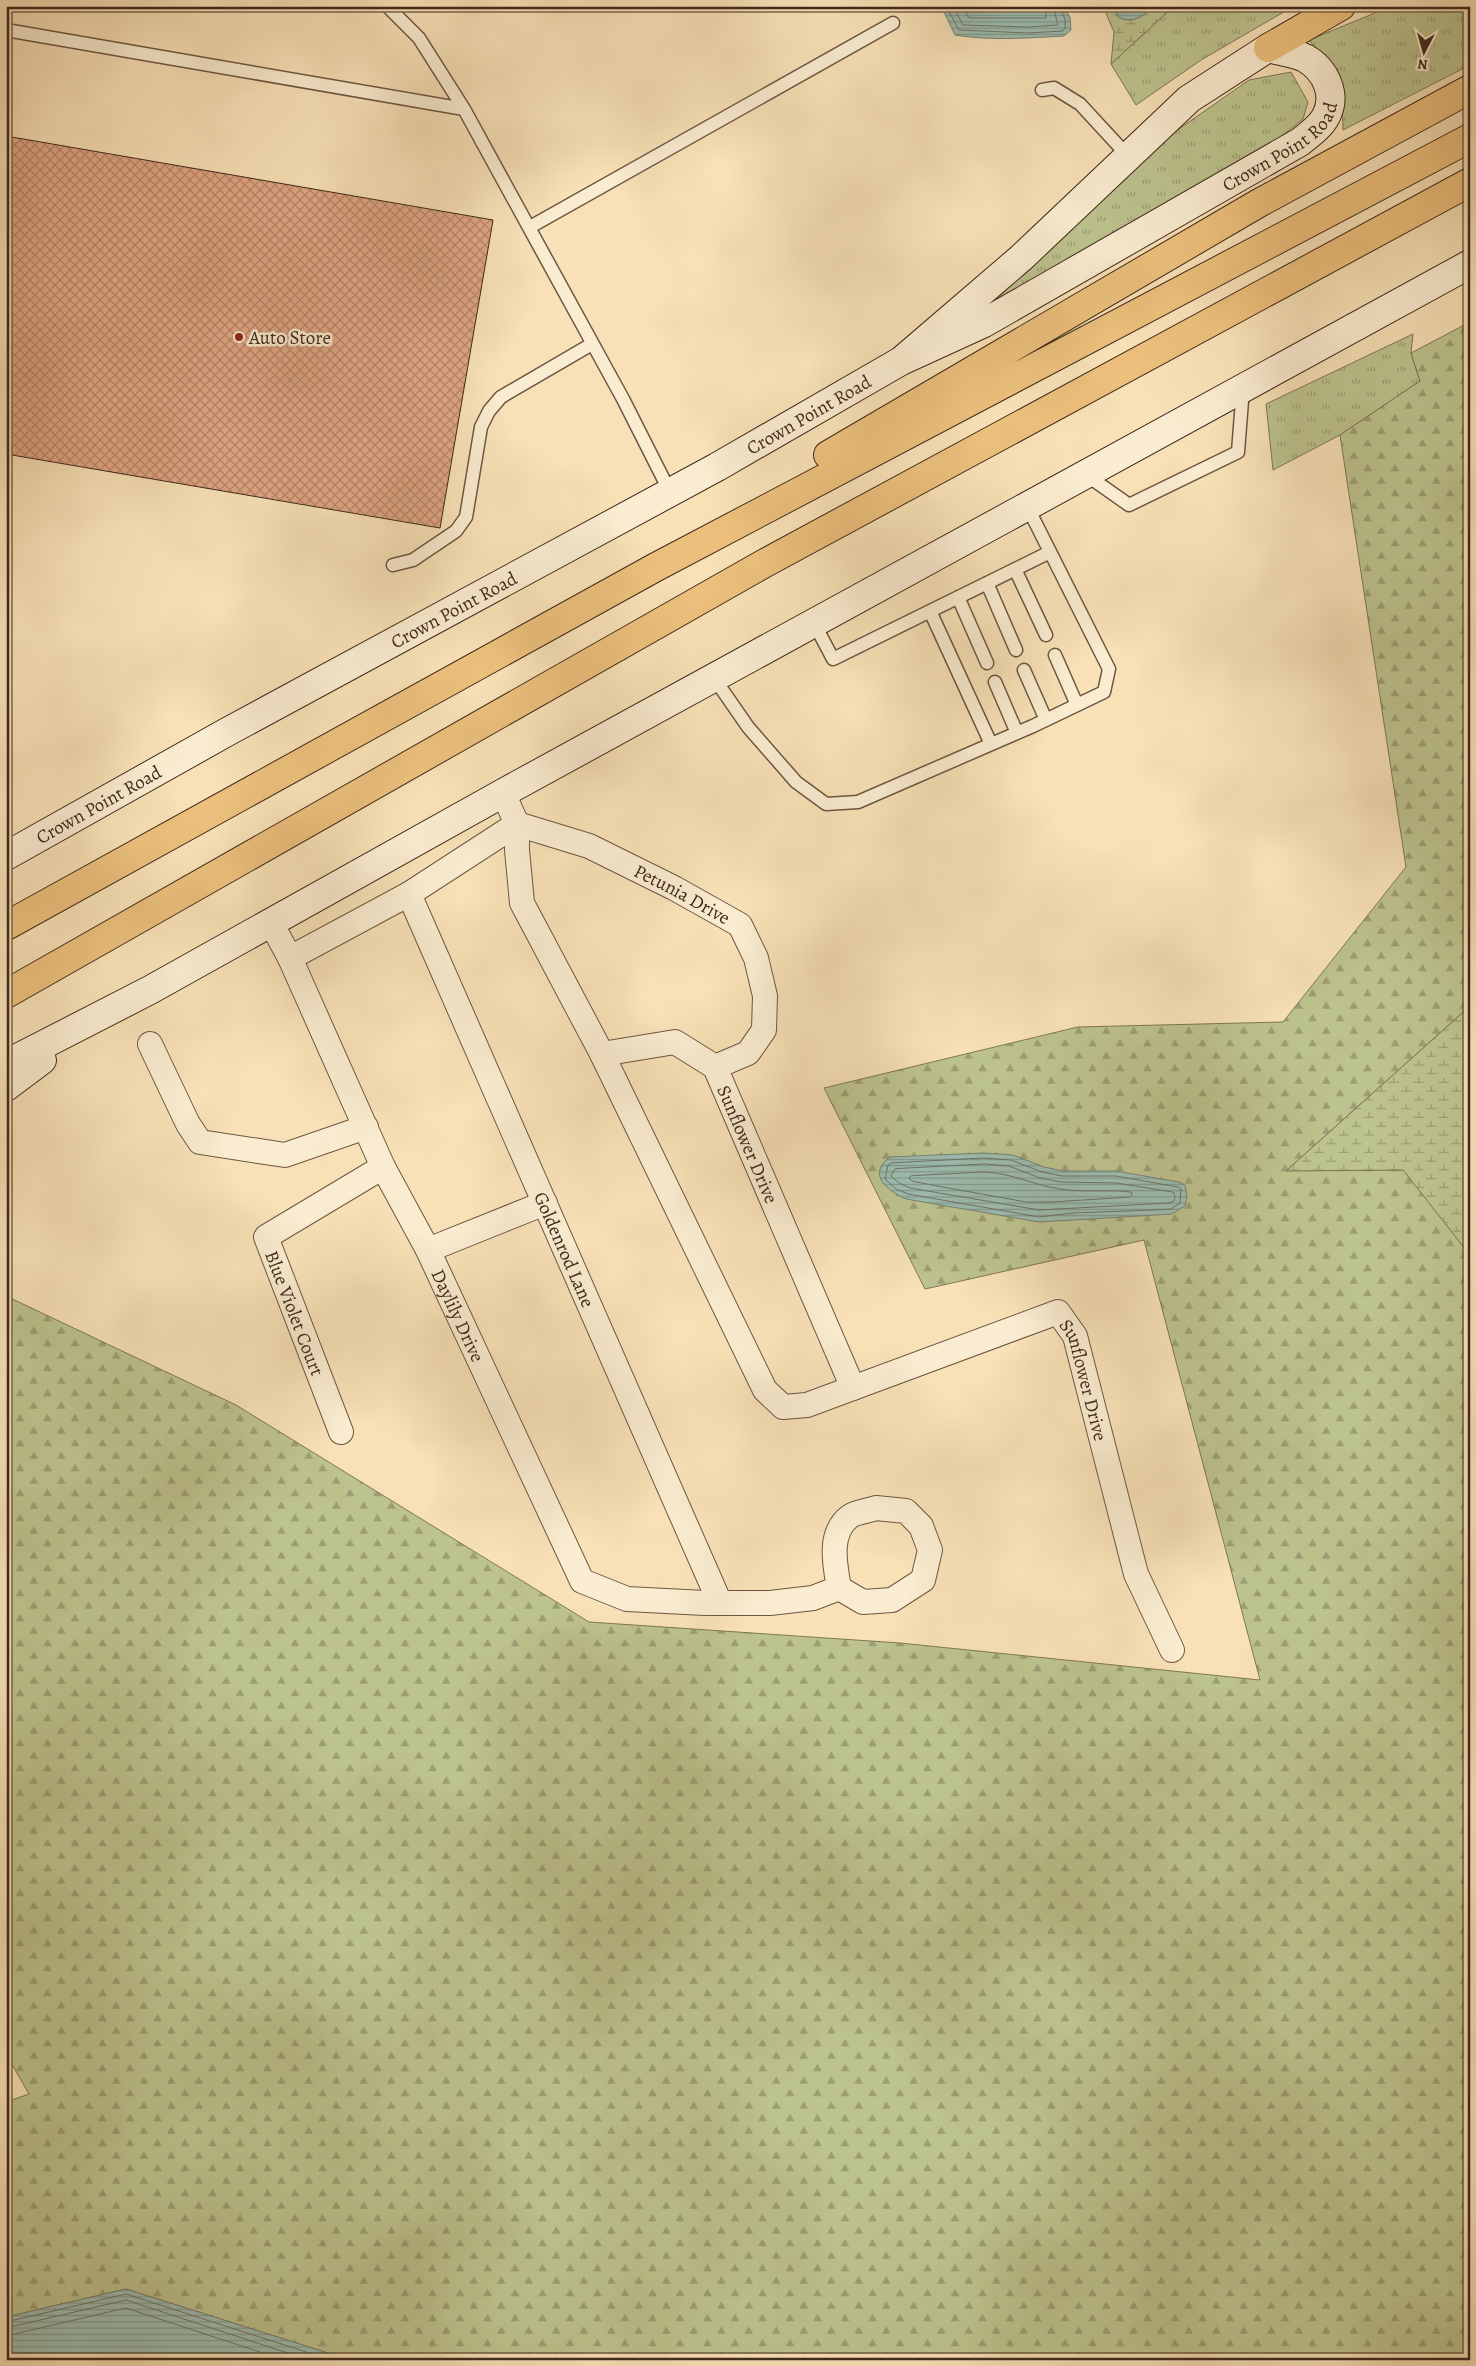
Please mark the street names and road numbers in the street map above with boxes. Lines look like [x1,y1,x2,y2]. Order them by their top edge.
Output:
street label: Crown Point Road [1217,99,1344,198]
street label: Crown Point Road [742,369,877,461]
street label: Crown Point Road [386,565,522,655]
street label: Crown Point Road [32,759,167,851]
street label: Petunia Drive [629,858,735,931]
street label: Sunflower Drive [710,1081,784,1208]
street label: Goldenrod Lane [527,1188,601,1311]
street label: Blue Violet Court [258,1247,330,1380]
street label: Daylily Drive [425,1265,490,1366]
street label: Sunflower Drive [1053,1314,1113,1444]

